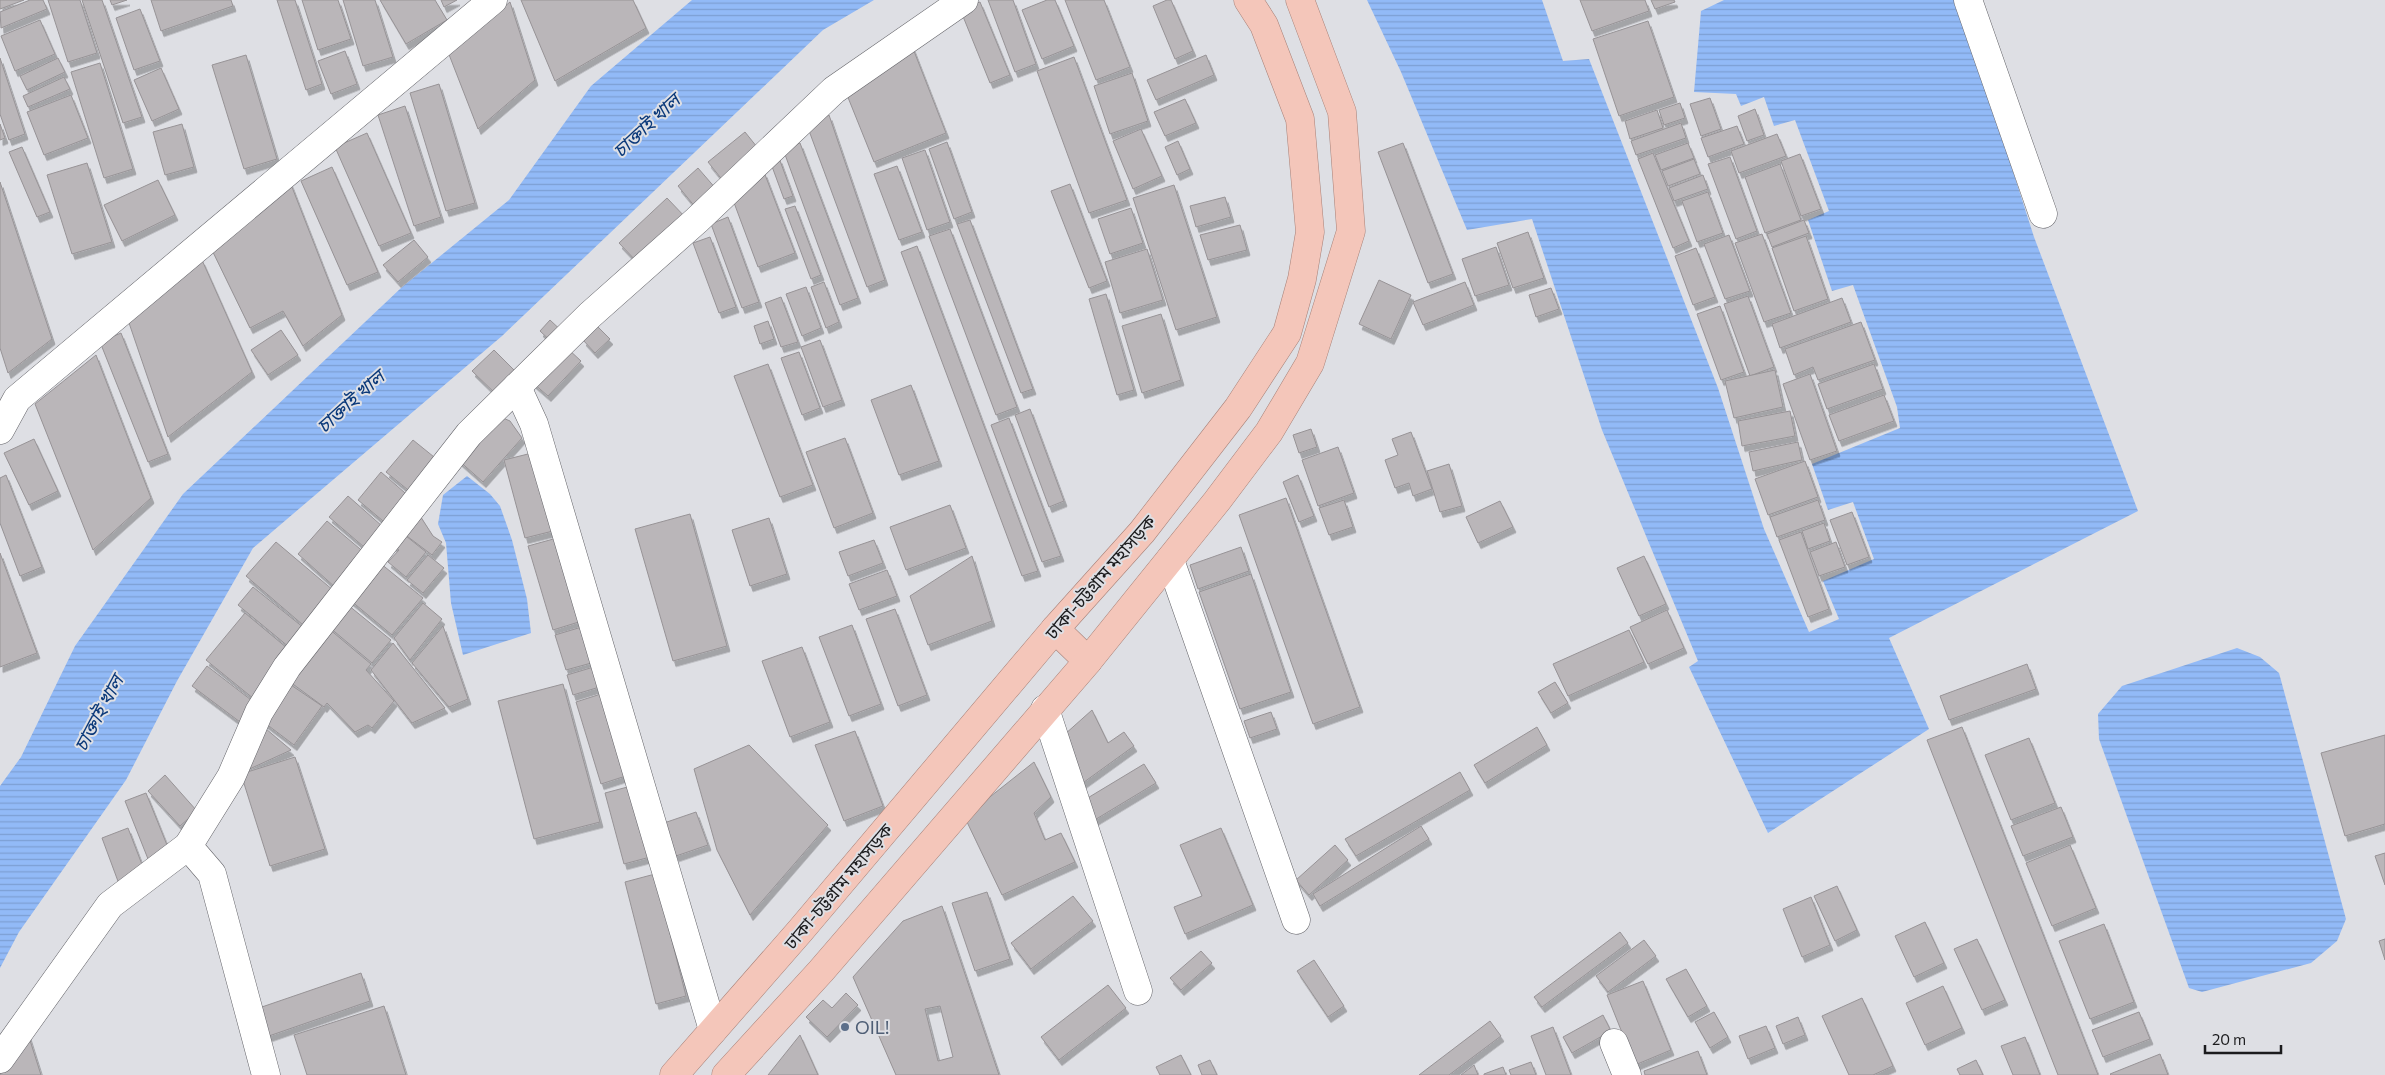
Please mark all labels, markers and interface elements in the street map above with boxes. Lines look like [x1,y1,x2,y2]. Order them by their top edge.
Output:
water label: চাক্তাই খাল [608,86,687,162]
water label: চাক্তাই খাল [311,362,392,437]
street label: ঢাকা-চট্টগ্রাম মহাসড়ক [1040,510,1160,644]
water label: চাক্তাই খাল [68,667,130,755]
street label: ঢাকা-চট্টগ্রাম মহাসড়ক [778,818,897,954]
place label: OIL! [855,1016,889,1038]
marker: OIL! [839,1021,851,1033]
scale bar [2205,1022,2281,1054]
text: 20 m [2212,1030,2246,1048]

